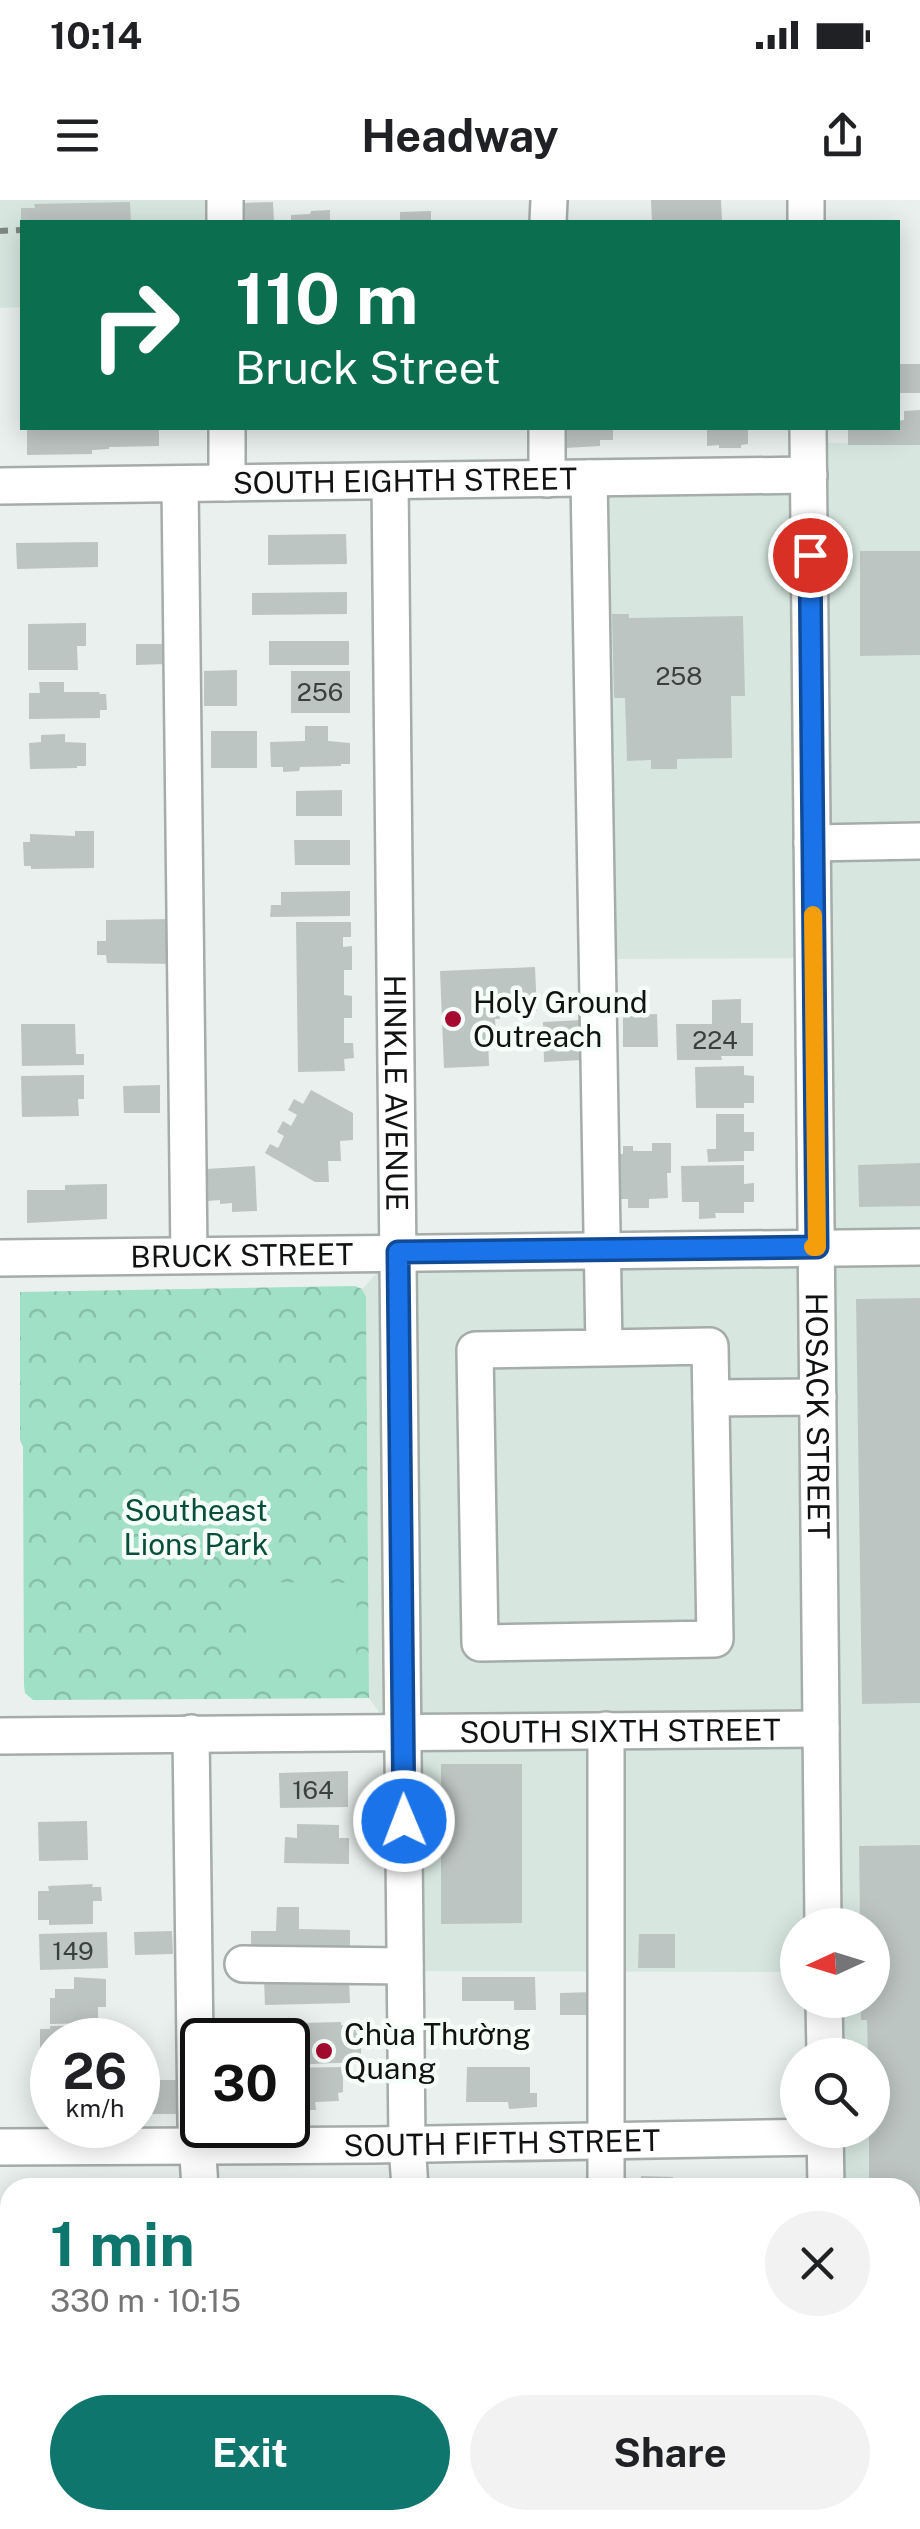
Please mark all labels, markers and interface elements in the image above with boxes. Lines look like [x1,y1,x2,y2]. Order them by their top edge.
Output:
text: 10:14 [50,13,142,58]
icon: menu [50,108,105,163]
icon: share [815,108,870,163]
text: Headway [361,109,559,162]
text: 110 m [235,257,419,340]
icon: right [70,260,200,390]
text: Bruck Street [235,341,501,394]
street label: SOUTH EIGHTH STREET [233,460,578,501]
pin [768,513,853,598]
icon: arrive [783,528,838,583]
house number: 258 [655,661,703,691]
house number: 256 [297,677,343,707]
street label: HINKLE AVENUE [377,974,415,1212]
place label: Holy Ground Outreach [473,984,648,1054]
marker: Holy Ground Outreach [442,1008,464,1030]
house number: 224 [692,1025,738,1055]
street label: BRUCK STREET [130,1236,354,1274]
street label: HOSACK STREET [799,1292,837,1540]
park label: Southeast Lions Park [123,1492,269,1562]
street label: SOUTH SIXTH STREET [459,1711,781,1750]
position arrow [352,1769,456,1873]
house number: 164 [292,1775,334,1805]
north arrow [780,1908,890,2018]
map controls [780,1908,890,2148]
house number: 149 [52,1936,94,1966]
place label: Chùa Thường Quang [344,2016,531,2086]
speed limit sign: 30 [180,2018,310,2148]
button: search [780,2038,890,2148]
marker: Chùa Thường Quang [313,2040,335,2062]
text: 26 [63,2041,127,2100]
text: km/h [66,2093,124,2123]
street label: SOUTH FIFTH STREET [343,2122,661,2163]
text: 1 min [50,2209,195,2280]
button: close [765,2211,870,2316]
text: 330 m · 10:15 [50,2282,241,2319]
button: Exit [50,2395,450,2510]
button: Share [470,2395,870,2510]

